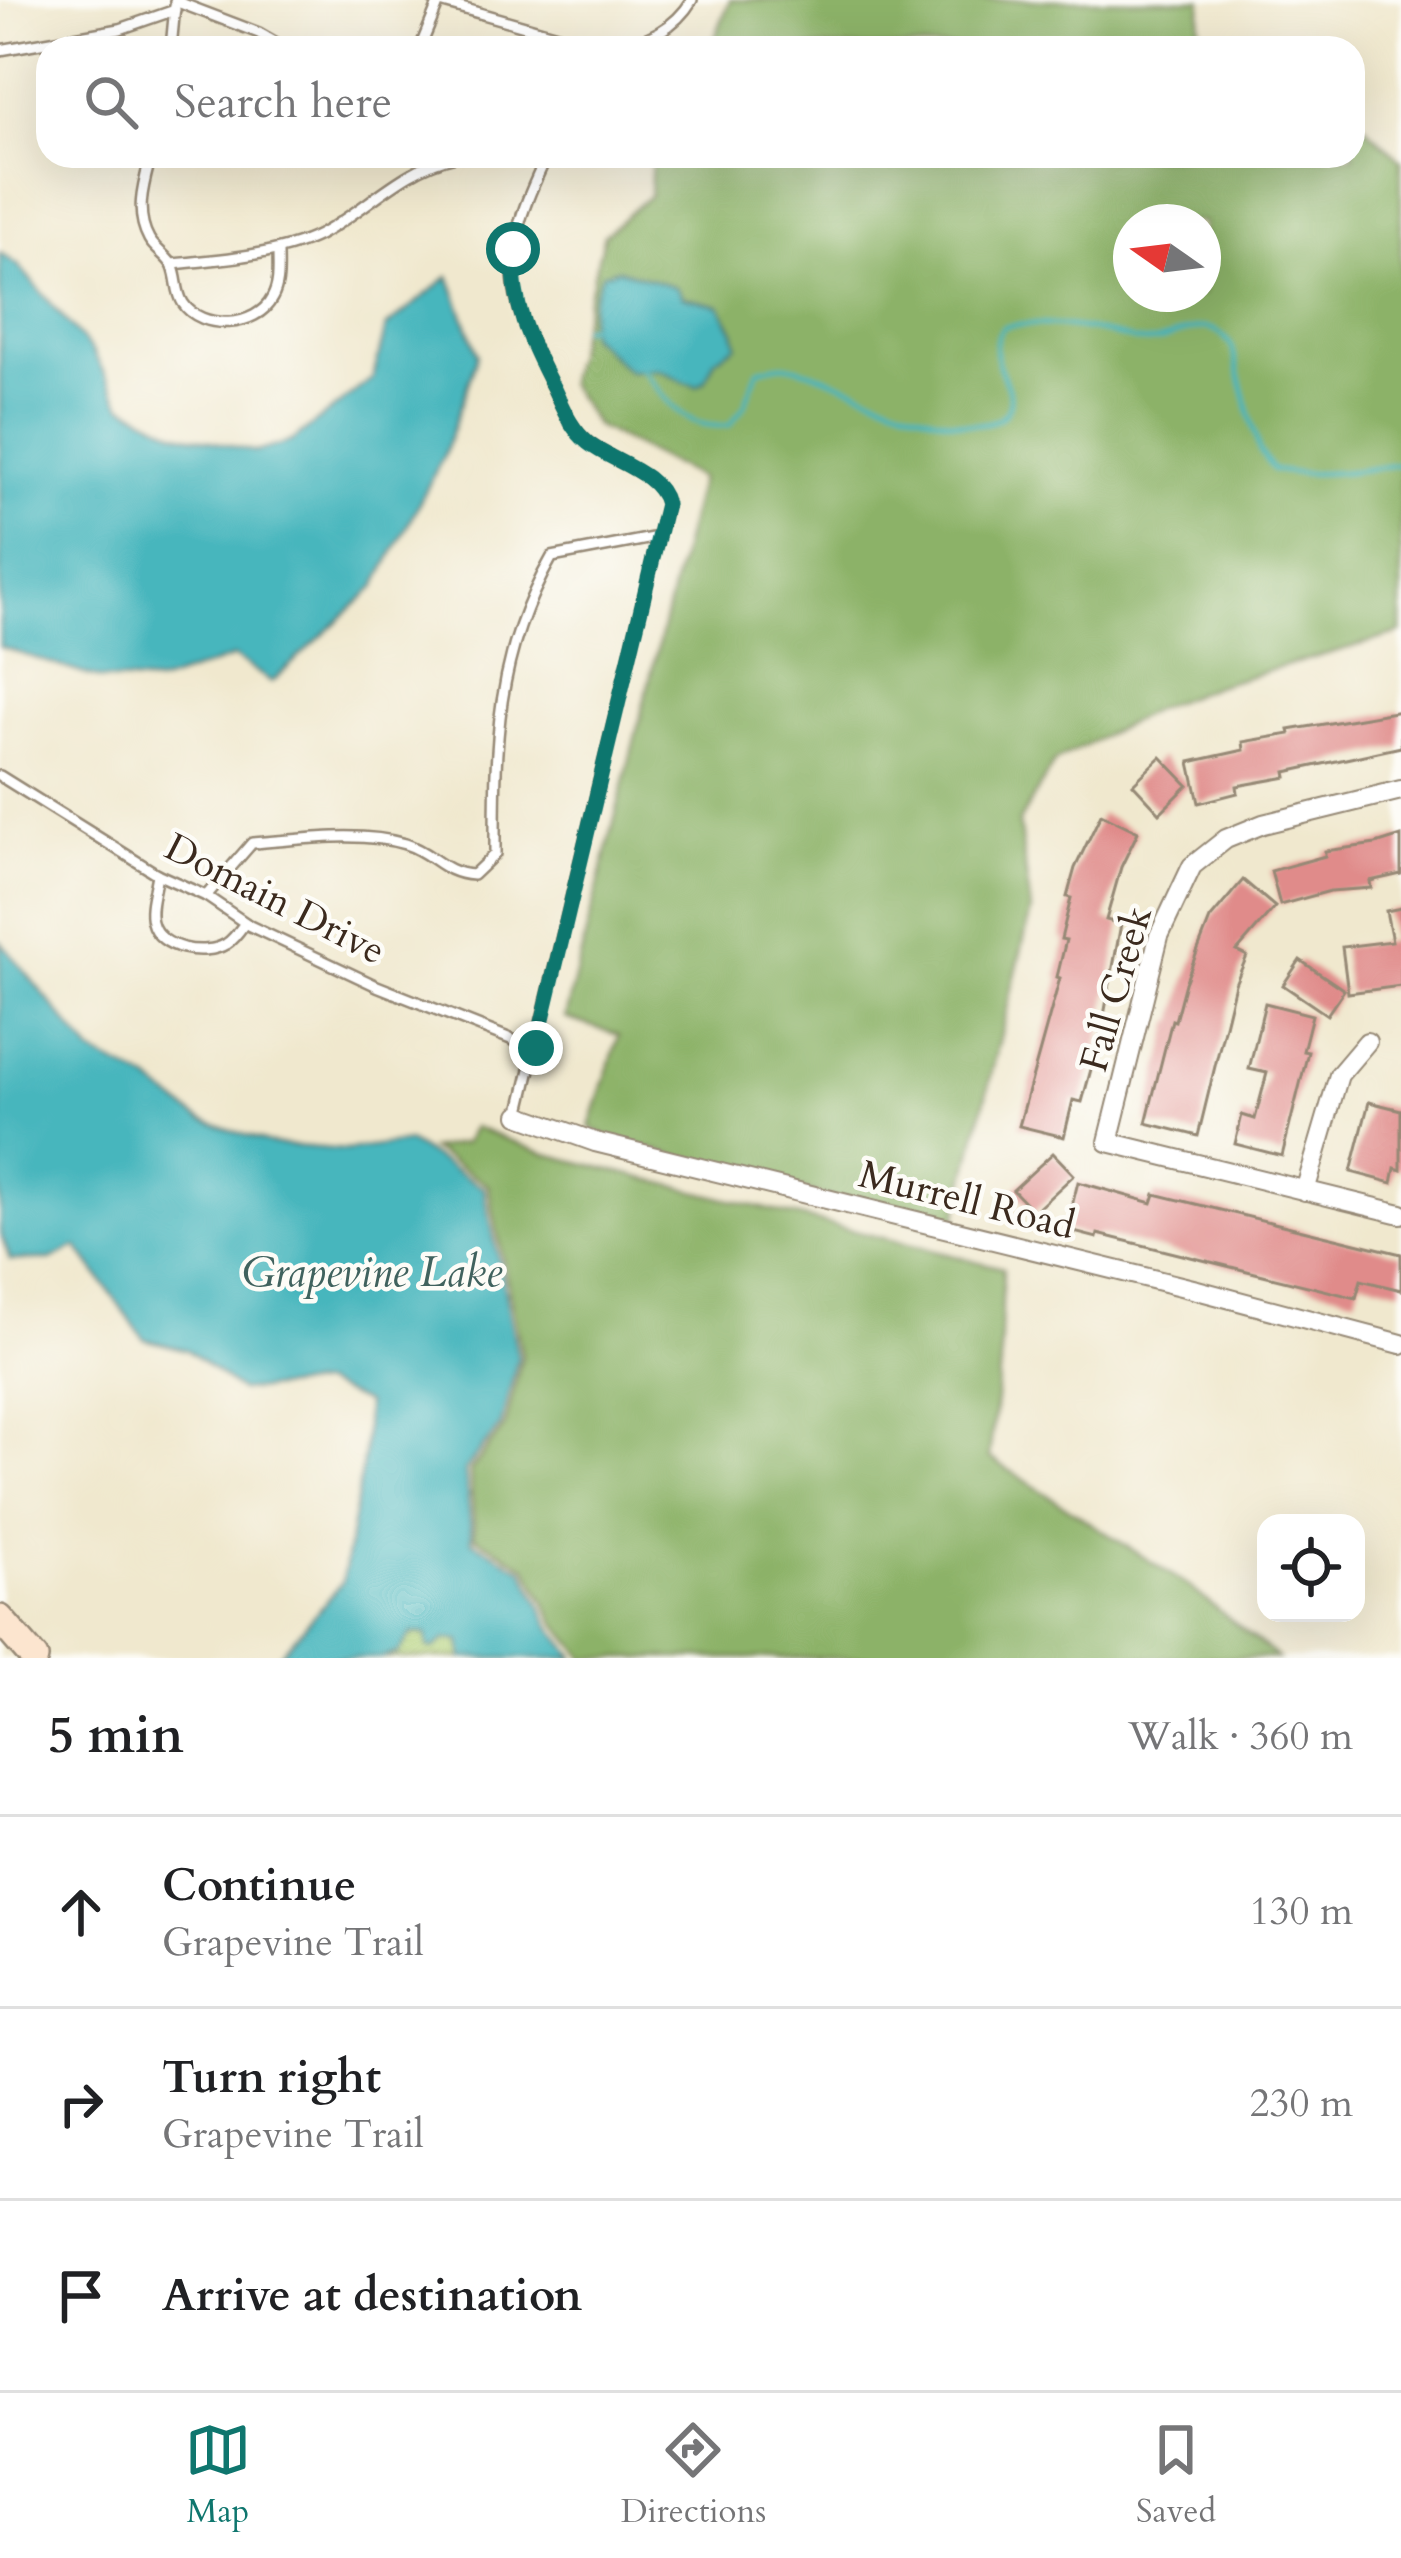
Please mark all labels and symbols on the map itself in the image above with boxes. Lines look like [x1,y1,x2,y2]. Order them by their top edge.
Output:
north arrow [1113,204,1221,312]
route start [486,222,540,276]
street label: Domain Drive [156,821,394,977]
street label: Fall Creek [1067,900,1165,1078]
route end [509,1021,563,1075]
street label: Murrell Road [854,1148,1081,1252]
water label: Grapevine Lake [242,1244,503,1301]

